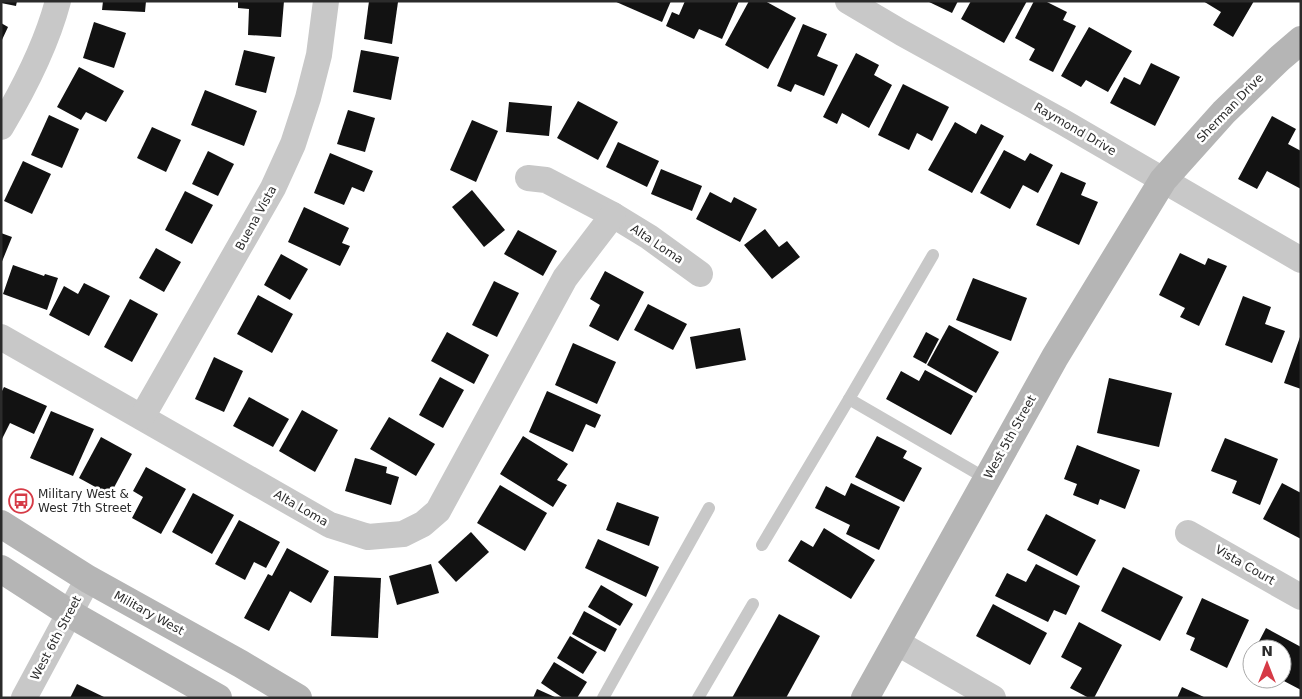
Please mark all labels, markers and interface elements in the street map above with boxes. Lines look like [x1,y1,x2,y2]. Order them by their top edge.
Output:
street label: Sherman Drive [1194,71,1266,145]
street label: Raymond Drive [1031,100,1119,158]
street label: Buena Vista [233,183,279,253]
street label: Alta Loma [628,221,686,267]
street label: West 5th Street [981,392,1039,481]
place label: Military West & West 7th Street [38,487,132,515]
street label: Alta Loma [271,487,331,529]
bus stop icon: Military West & West 7th Street [8,488,34,514]
street label: Vista Court [1213,542,1277,588]
street label: Military West [112,588,187,638]
street label: West 6th Street [28,593,84,683]
north arrow [1242,639,1292,689]
text: N [1261,643,1273,659]

